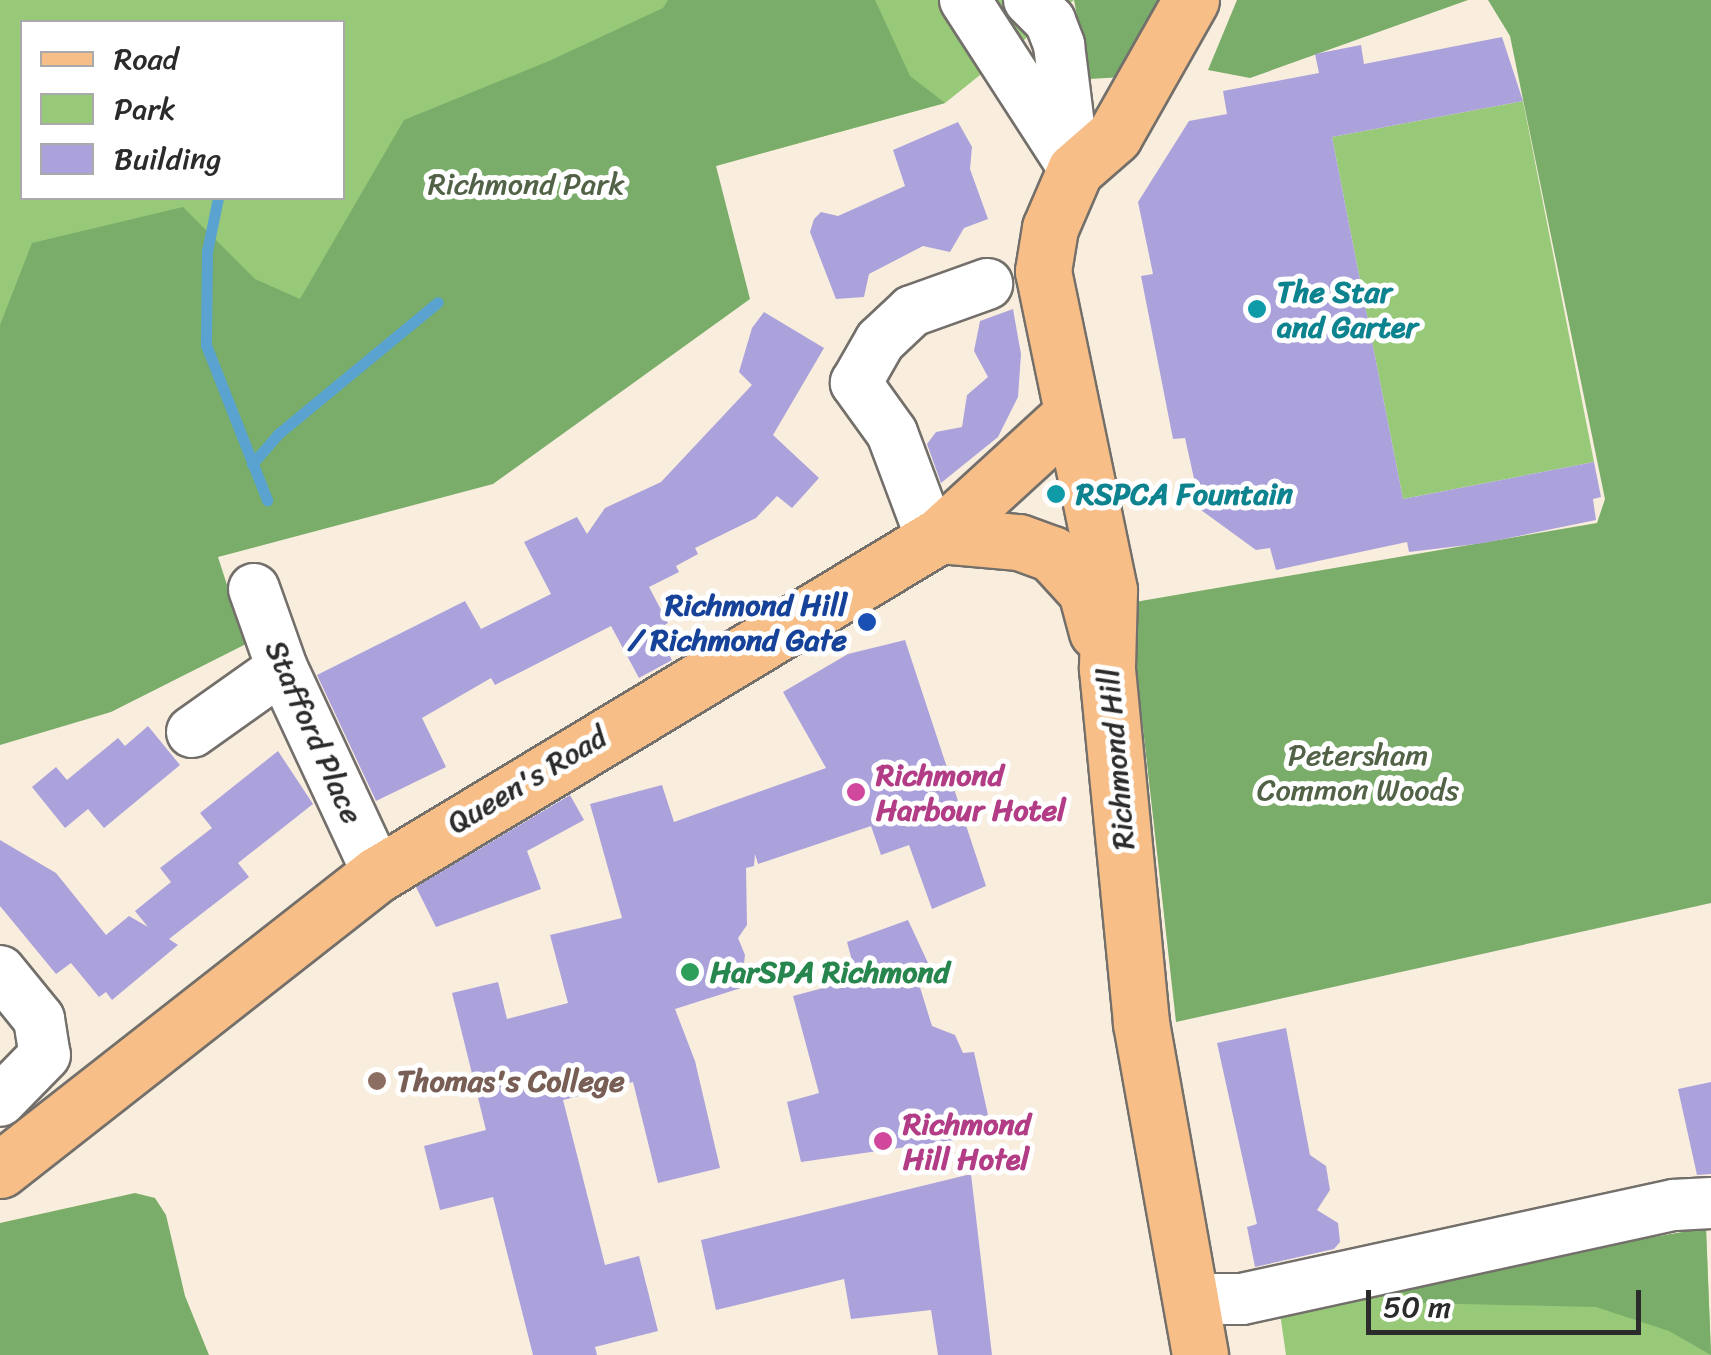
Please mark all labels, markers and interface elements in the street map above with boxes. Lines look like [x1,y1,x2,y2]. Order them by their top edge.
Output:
legend [20,20,345,200]
text: Road [114,32,178,86]
text: Park [114,82,176,136]
text: Building [114,132,221,186]
park label: Richmond Park [428,166,624,202]
place label: The Star and Garter [1277,274,1419,344]
marker: The Star and Garter [1246,298,1268,320]
place label: RSPCA Fountain [1076,476,1293,512]
marker: RSPCA Fountain [1045,483,1067,505]
place label: Richmond Hill / Richmond Gate [627,587,847,658]
marker: Richmond Hill / Richmond Gate [856,611,878,633]
street label: Stafford Place [258,635,370,829]
street label: Richmond Hill [1090,667,1142,851]
street label: Queen's Road [441,719,613,841]
park label: Petersham Common Woods [1257,737,1459,808]
place label: Richmond Harbour Hotel [876,757,1066,828]
marker: Richmond Harbour Hotel [845,781,867,803]
place label: HarSPA Richmond [710,954,950,990]
marker: HarSPA Richmond [679,961,701,983]
place label: Thomas's College [397,1063,624,1099]
marker: Thomas's College [366,1070,388,1092]
place label: Richmond Hill Hotel [903,1106,1031,1176]
marker: Richmond Hill Hotel [872,1130,894,1152]
scale bar [1371,1270,1646,1332]
text: 50 m [1383,1280,1451,1334]

